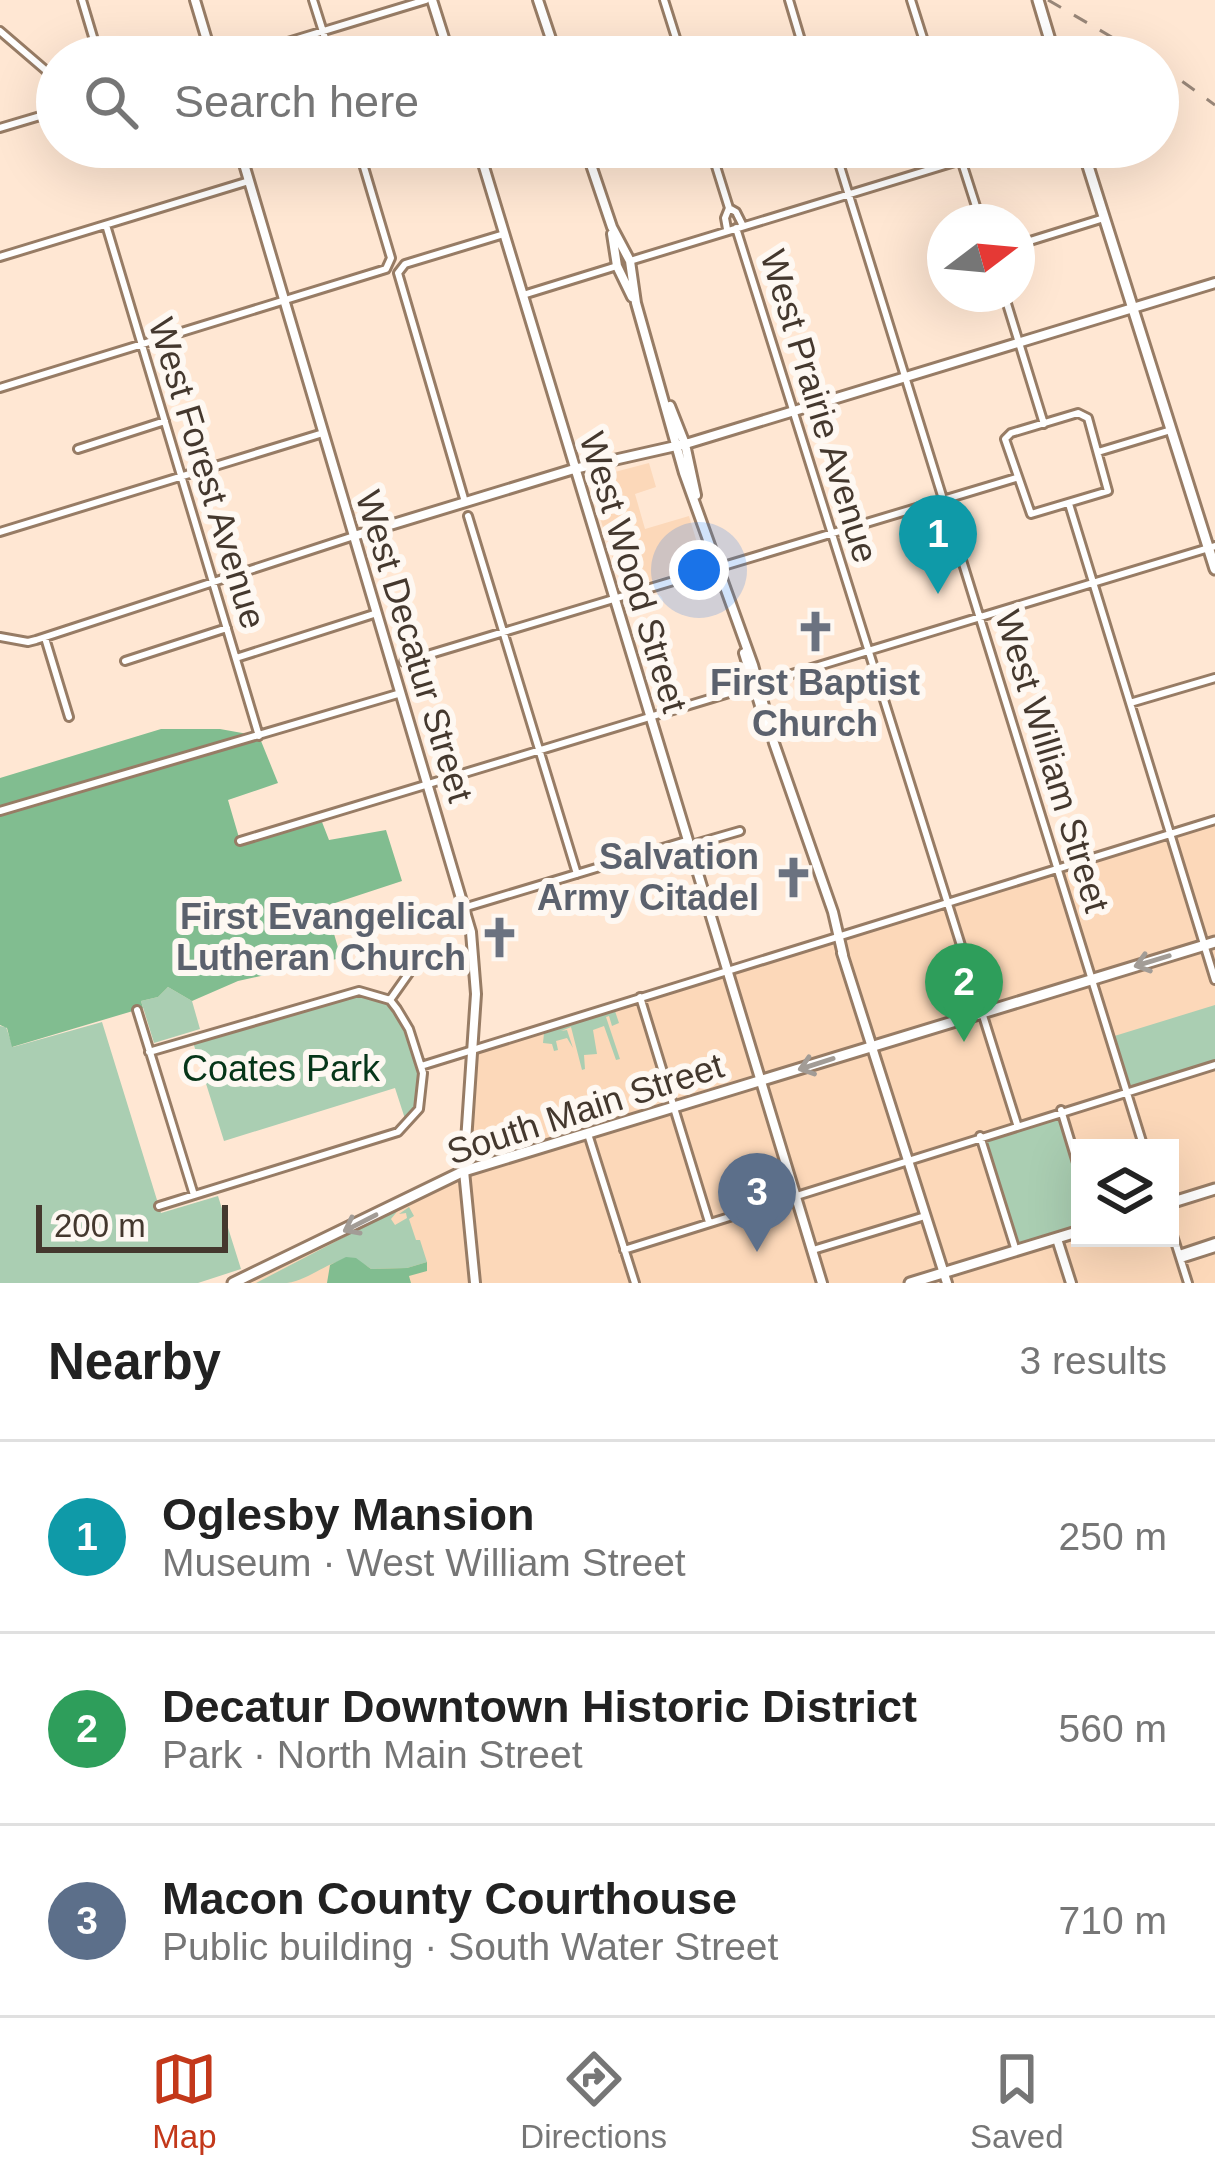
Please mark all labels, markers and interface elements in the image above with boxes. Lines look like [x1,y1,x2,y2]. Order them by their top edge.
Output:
search box [36,36,1179,168]
icon: search [78,69,144,135]
text: Search here [174,76,419,127]
north arrow [927,204,1035,312]
street label: West Prairie Avenue [752,245,887,567]
street label: West Forest Avenue [141,313,274,634]
street label: West Wood Street [571,427,696,717]
street label: West Decatur Street [348,485,481,807]
pin: 1 [899,495,977,594]
your location [669,540,729,600]
street label: West William Street [987,605,1118,917]
church icon: First Baptist Church [792,609,838,655]
place label: First Baptist Church [710,662,920,744]
place label: Salvation Army Citadel [537,836,759,918]
church icon: Salvation Army Citadel [770,854,816,900]
place label: First Evangelical Lutheran Church [176,896,466,978]
church icon: First Evangelical Lutheran Church [477,914,523,960]
pin: 2 [925,943,1003,1042]
one-way arrow [1134,951,1172,973]
street label: South Main Street [442,1044,729,1172]
park label: Coates Park [182,1048,381,1089]
one-way arrow [798,1054,836,1076]
map controls [1071,1139,1179,1247]
button: layers [1071,1139,1179,1247]
pin: 3 [718,1153,796,1252]
scale bar [36,1199,228,1252]
text: 200 m [54,1207,146,1244]
one-way arrow [342,1213,378,1236]
text: Nearby [48,1333,221,1390]
text: 3 results [1020,1339,1167,1382]
text: Oglesby Mansion [162,1489,535,1540]
text: 1 [76,1515,98,1558]
text: 250 m [1059,1515,1167,1558]
text: Museum · West William Street [162,1541,686,1584]
text: Decatur Downtown Historic District [162,1681,917,1732]
text: 2 [76,1707,98,1750]
text: 560 m [1059,1707,1167,1750]
text: Park · North Main Street [162,1733,582,1776]
text: Macon County Courthouse [162,1873,737,1924]
text: 3 [76,1899,98,1942]
text: 710 m [1059,1899,1167,1942]
text: Public building · South Water Street [162,1925,778,1968]
tab: Map [151,2046,217,2156]
tab: Directions [520,2046,667,2156]
tab: Saved [970,2046,1064,2156]

